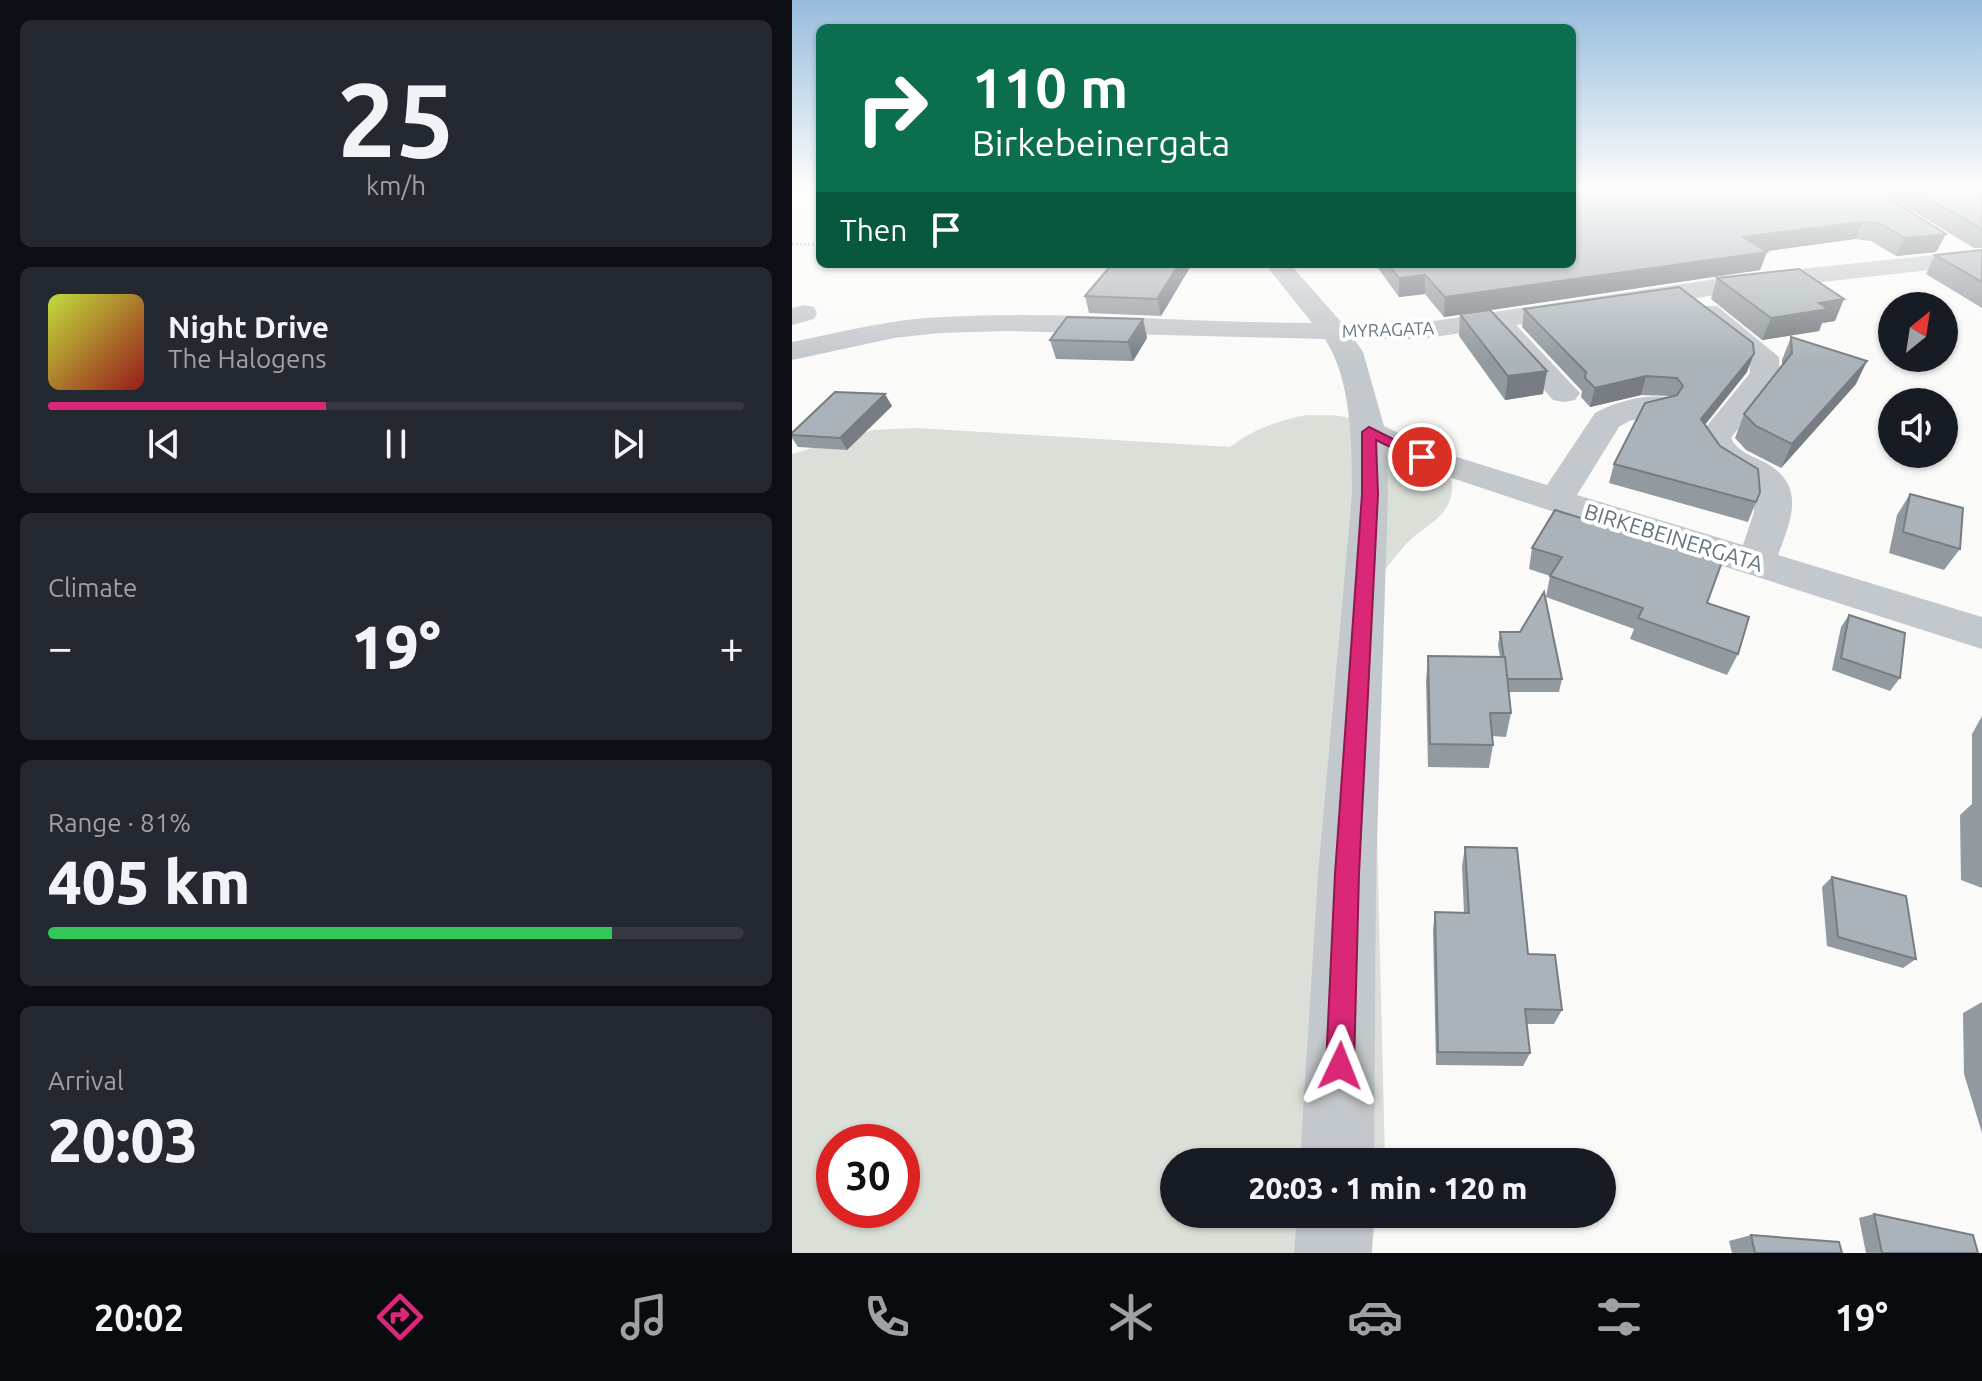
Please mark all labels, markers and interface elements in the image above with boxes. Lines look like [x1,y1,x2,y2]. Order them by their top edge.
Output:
icon: right [840,56,944,160]
text: 110 m [972,56,1128,119]
text: 25 [337,60,455,177]
text: Birkebeinergata [972,122,1230,163]
text: km/h [366,171,426,200]
icon: arrive [924,208,968,252]
text: Then [840,213,908,247]
north arrow [1878,292,1958,372]
map controls [1878,292,1958,468]
text: Night Drive [168,310,329,344]
street label: MYRAGATA [1341,317,1435,341]
text: The Halogens [168,344,327,373]
button: sound [1878,388,1958,468]
icon: previous [142,422,186,466]
icon: pause [374,422,418,466]
icon: next [606,422,650,466]
pin [1388,423,1456,491]
icon: arrive [1400,435,1444,479]
street label: BIRKEBEINERGATA [1582,498,1767,576]
text: Climate [48,573,137,602]
text: 19° [351,613,441,680]
text: − [48,622,73,671]
text: + [719,622,744,671]
text: Range · 81% [48,808,191,837]
text: 405 km [48,848,250,915]
position arrow [1298,1024,1382,1108]
text: Arrival [48,1066,124,1095]
text: 20:03 [48,1106,198,1173]
speed limit sign: 30 [816,1124,920,1228]
text: 20:03 · 1 min · 120 m [1249,1171,1527,1205]
icon: directions [372,1289,428,1345]
icon: music [616,1289,672,1345]
icon: phone [859,1289,915,1345]
icon: climate [1103,1289,1159,1345]
icon: car [1347,1289,1403,1345]
icon: filters [1591,1289,1647,1345]
text: 20:02 [94,1297,184,1338]
text: 19° [1835,1297,1888,1338]

